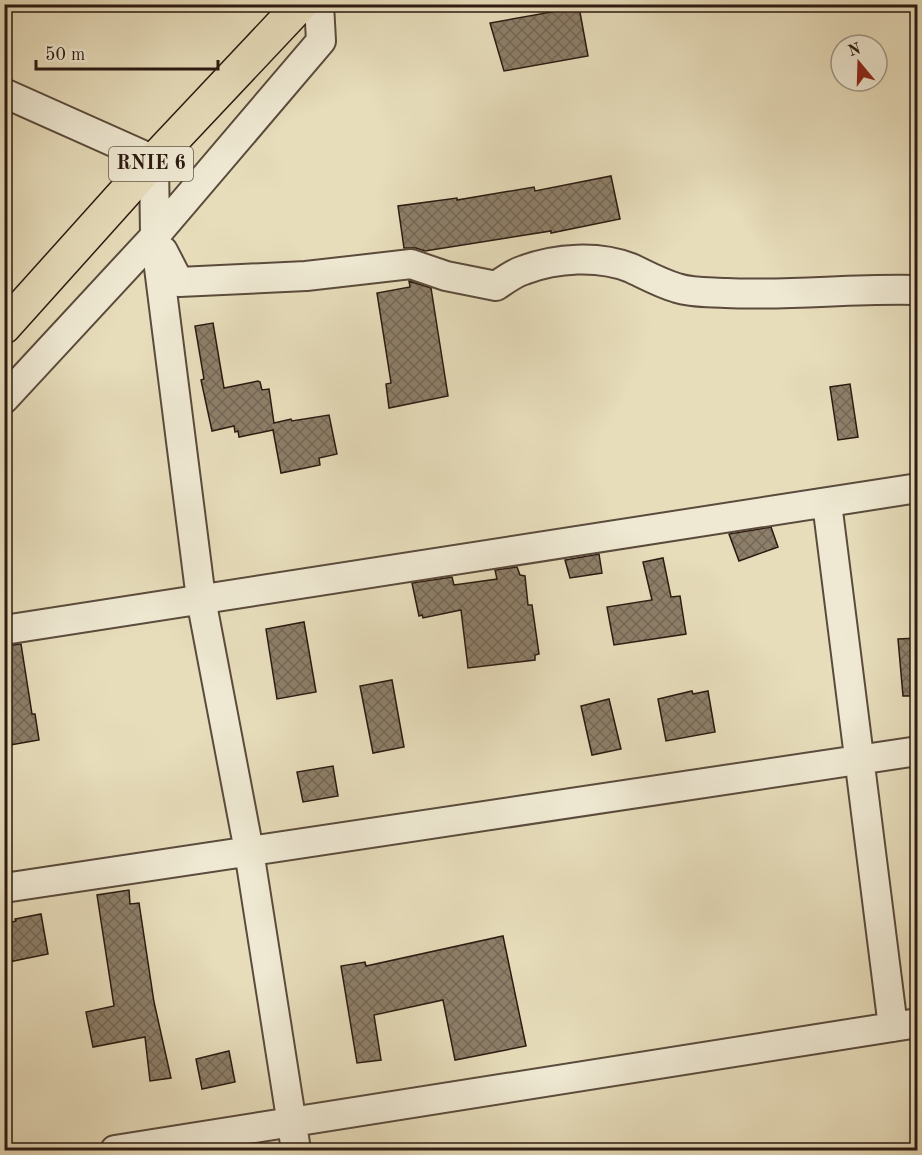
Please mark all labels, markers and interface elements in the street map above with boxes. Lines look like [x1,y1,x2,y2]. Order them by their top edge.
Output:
scale bar [36,33,218,71]
north arrow [829,33,889,93]
text: N [846,41,864,60]
text: 50 m [45,46,85,64]
road number: RNIE 6 [109,147,193,181]

